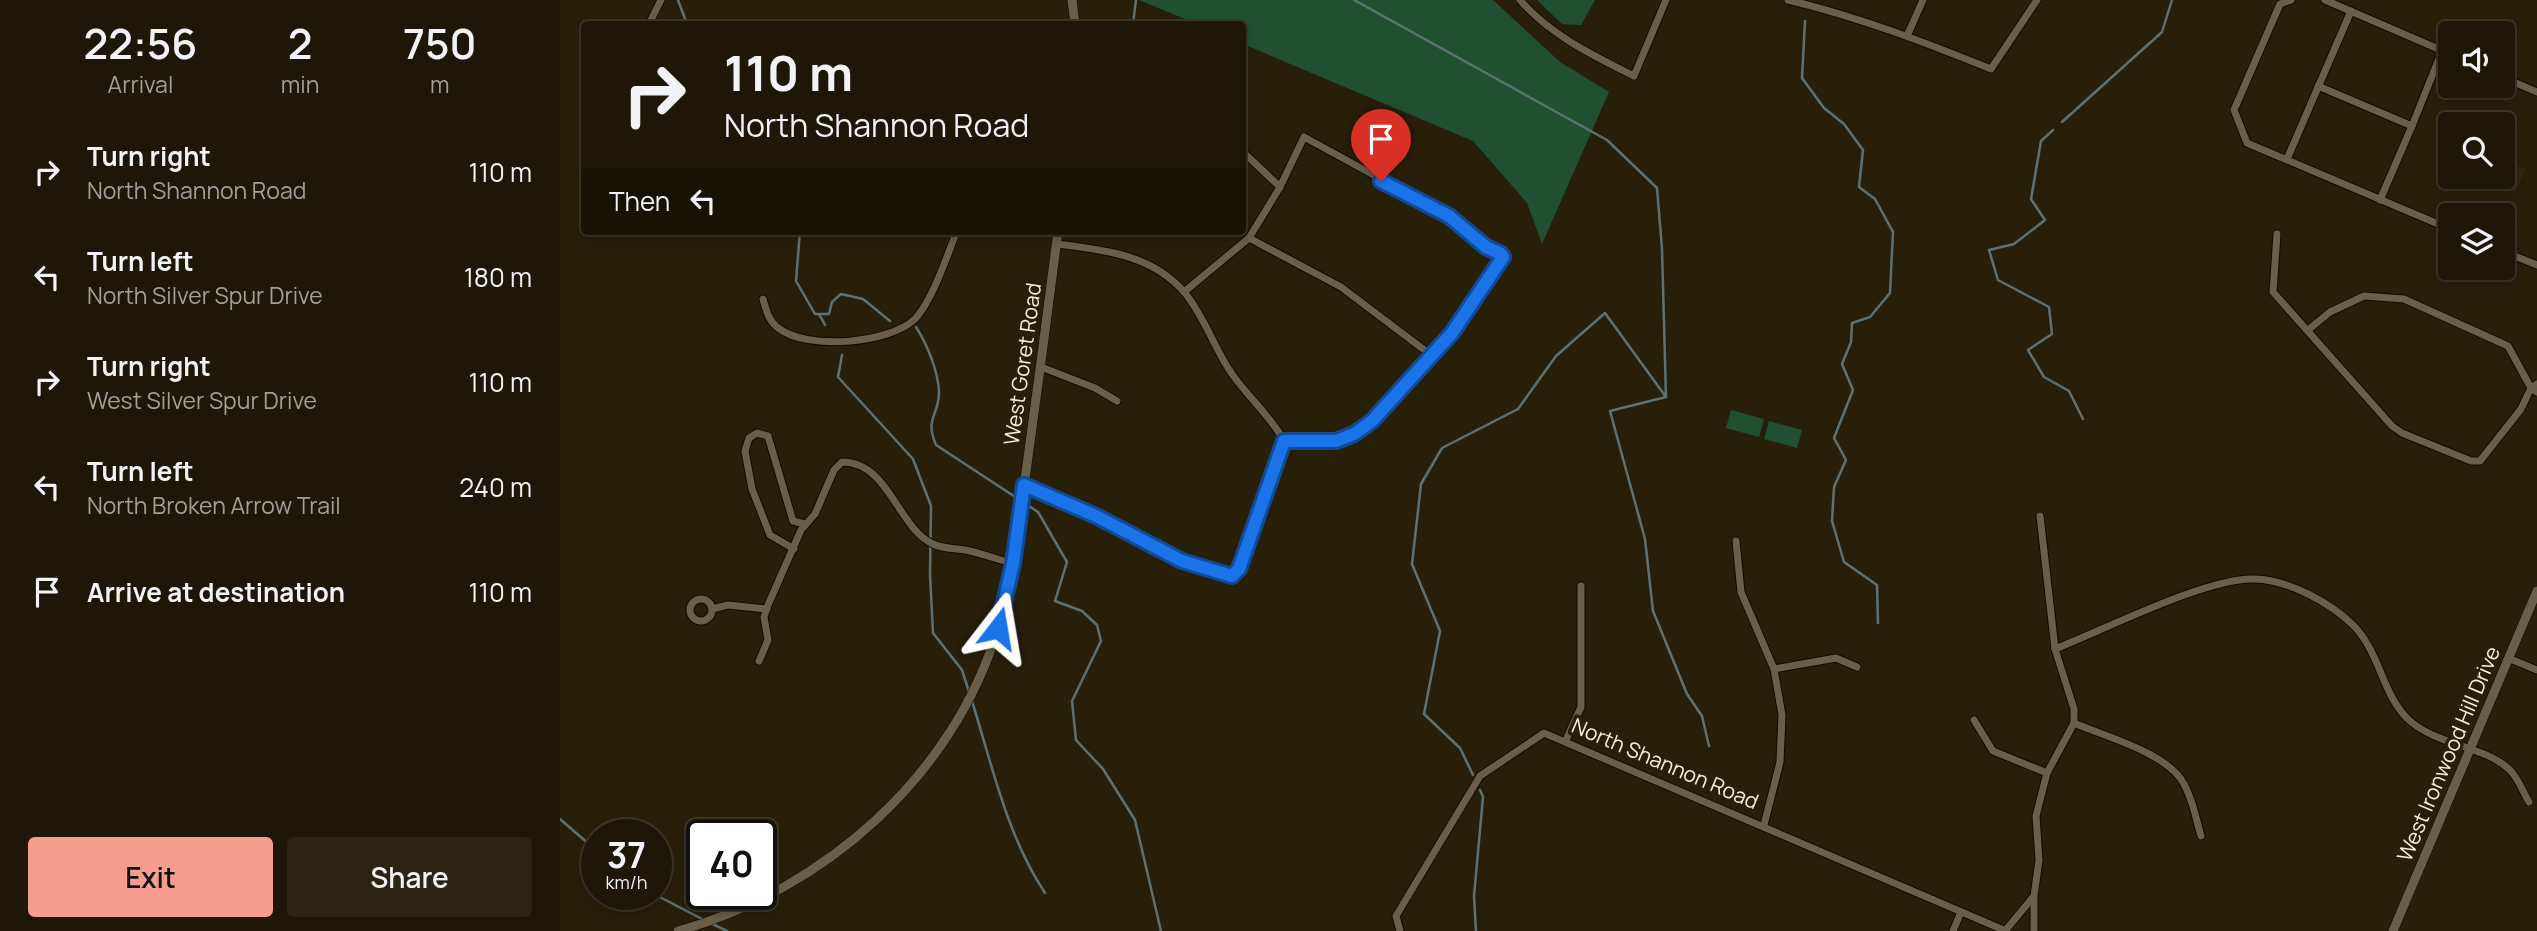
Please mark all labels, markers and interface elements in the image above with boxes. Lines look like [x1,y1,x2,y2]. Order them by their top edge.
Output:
text: 22:56 [84,14,197,72]
text: 2 [288,14,312,72]
text: 750 [403,14,476,72]
map controls [2438,21,2515,280]
button: sound [2438,21,2515,98]
text: 110 m [724,39,853,106]
icon: right [609,49,700,140]
text: Arrival [108,68,173,100]
text: min [281,68,319,100]
text: m [430,68,449,100]
text: North Shannon Road [724,103,1029,147]
pin [1351,109,1411,181]
button: search [2438,112,2515,189]
icon: arrive [1362,120,1400,158]
text: Turn right [87,138,211,174]
icon: right [28,153,66,191]
text: 110 m [469,154,532,190]
text: North Shannon Road [87,174,306,206]
icon: left [684,182,722,220]
text: Then [609,183,670,219]
button: layers [2438,203,2515,280]
text: Turn left [87,243,194,279]
icon: left [28,258,66,296]
text: 180 m [464,259,532,295]
text: North Silver Spur Drive [87,279,323,311]
street label: West Goret Road [997,281,1047,447]
text: Turn right [87,348,211,384]
icon: right [28,363,66,401]
text: 110 m [469,364,532,400]
text: West Silver Spur Drive [87,384,317,416]
text: Turn left [87,453,194,489]
icon: left [28,468,66,506]
text: 240 m [459,469,532,505]
text: North Broken Arrow Trail [87,489,341,521]
icon: arrive [28,573,66,611]
text: Arrive at destination [87,574,345,610]
text: 110 m [469,574,532,610]
position arrow [961,591,1035,665]
street label: West Ironwood Hill Drive [2390,642,2506,865]
street label: North Shannon Road [1568,711,1763,815]
speed limit sign: 40 [686,819,777,910]
text: 37 [607,831,646,879]
button: Exit [28,837,273,917]
button: Share [287,837,532,917]
text: km/h [606,870,647,894]

